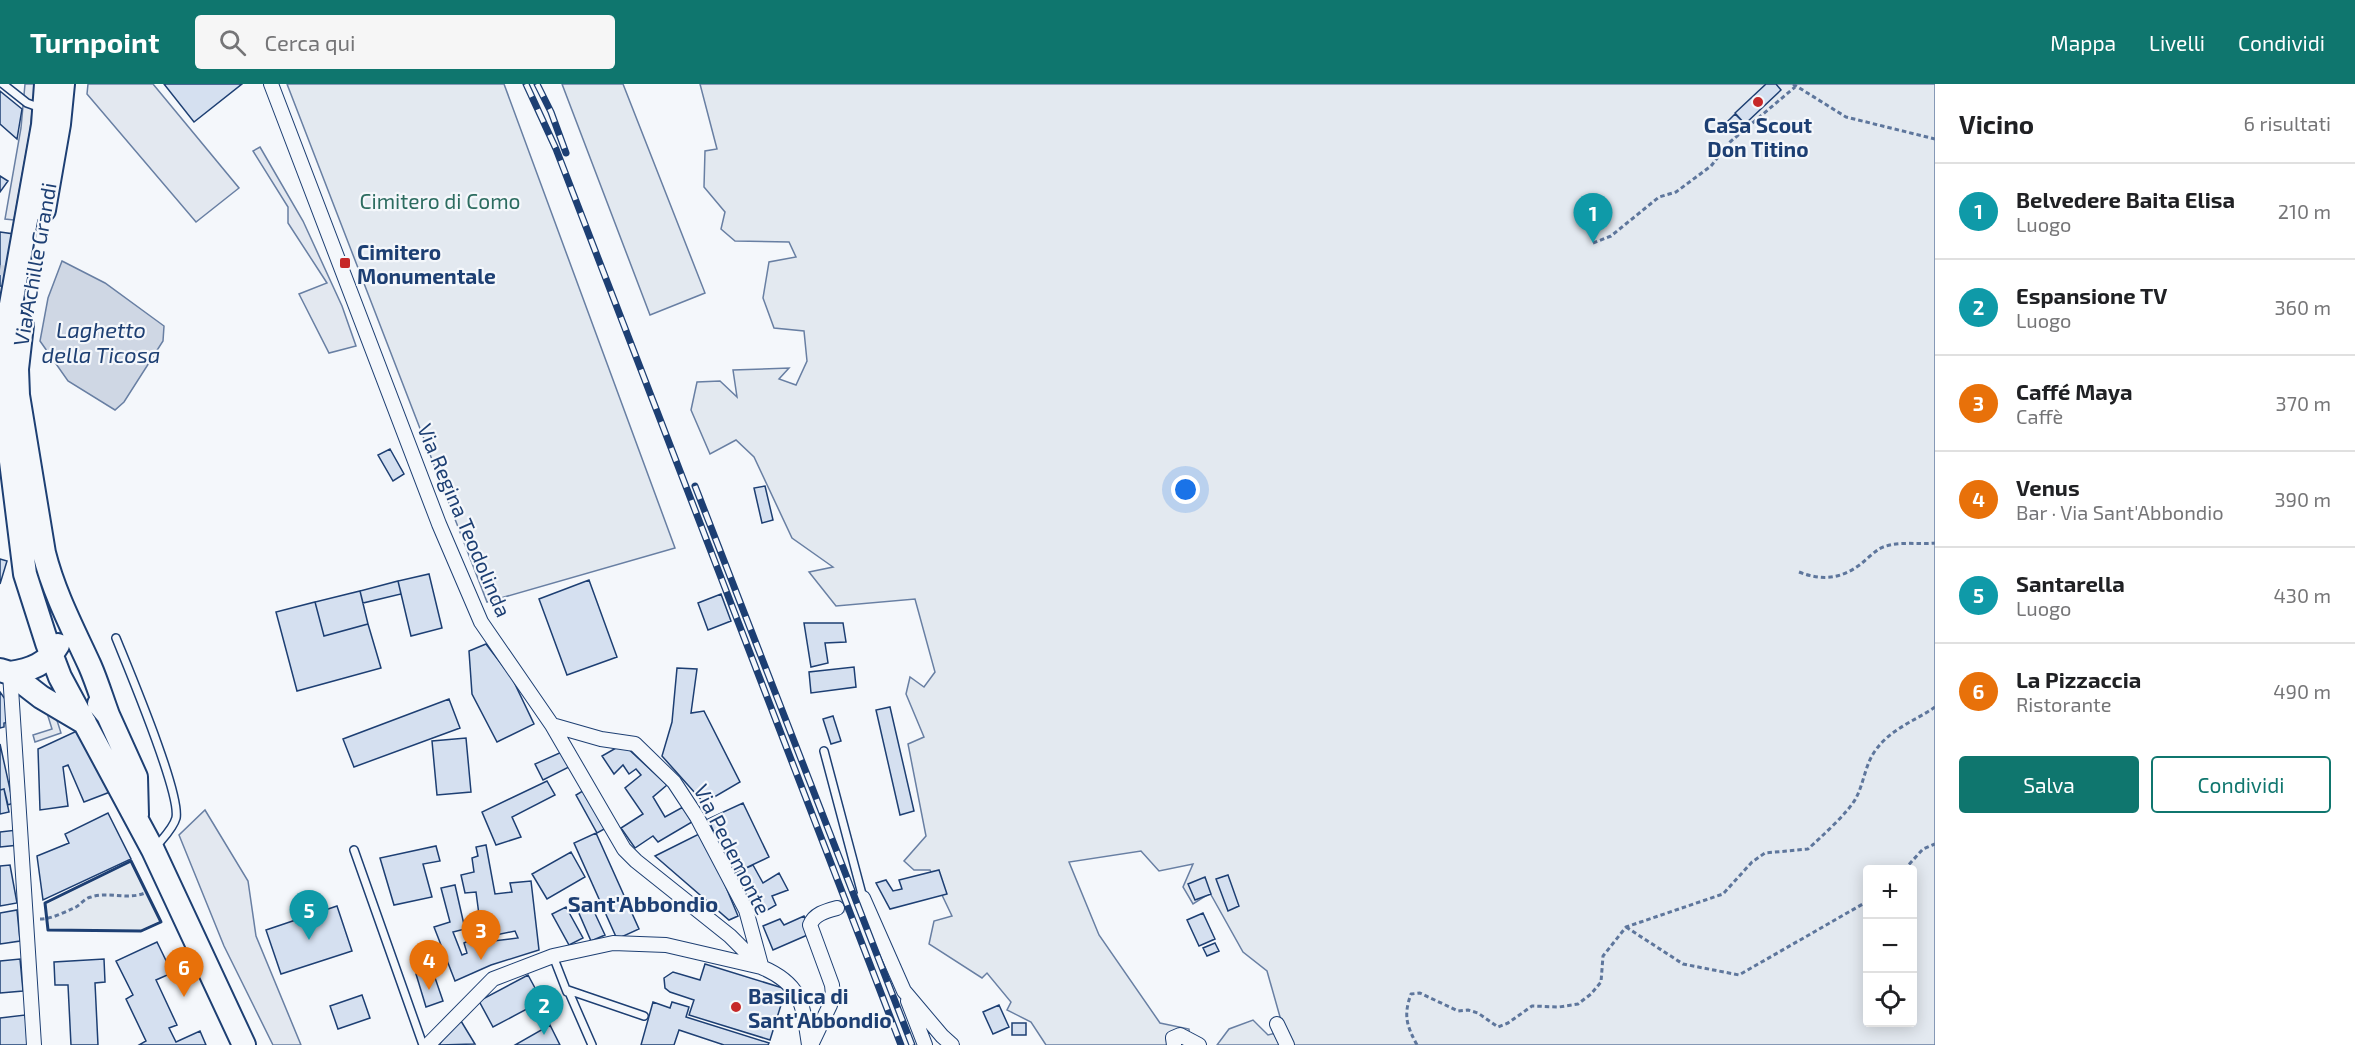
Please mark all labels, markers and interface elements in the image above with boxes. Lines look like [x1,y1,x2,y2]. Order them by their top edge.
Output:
search box [195,15,615,69]
text: Turnpoint [30,25,159,59]
icon: search [216,26,249,59]
text: Cerca qui [264,29,356,55]
text: Mappa [2050,30,2116,55]
text: Livelli [2149,30,2205,55]
text: Condividi [2238,30,2325,55]
marker: Casa Scout Don Titino [1751,95,1765,109]
text: Vicino [1959,108,2034,139]
text: 6 risultati [2244,111,2331,135]
place label: Casa Scout Don Titino [1704,112,1813,161]
street label: Via Achille Grandi [7,180,61,348]
text: Belvedere Baita Elisa [2016,186,2235,212]
park label: Cimitero di Como [360,188,520,213]
pin: 1 [1574,194,1612,243]
text: 1 [1974,199,1983,223]
text: 210 m [2278,199,2331,223]
text: Luogo [2016,212,2071,236]
place label: Cimitero Monumentale [357,239,496,288]
marker: Cimitero Monumentale [338,256,352,270]
text: Espansione TV [2016,282,2167,308]
text: 2 [1973,295,1984,319]
text: 360 m [2274,295,2331,319]
text: Luogo [2016,308,2071,332]
water label: Laghetto della Ticosa [42,316,160,367]
text: Caffé Maya [2016,378,2133,404]
text: 3 [1973,391,1984,415]
text: 370 m [2276,391,2331,415]
text: Caffè [2016,404,2063,428]
street label: Via Regina Teodolinda [413,420,517,620]
text: Venus [2016,474,2080,500]
your location [1171,475,1200,504]
text: 4 [1972,487,1985,511]
text: 390 m [2274,487,2331,511]
text: Bar · Via Sant'Abbondio [2016,500,2224,524]
text: Santarella [2016,570,2125,596]
text: 5 [1973,583,1984,607]
text: 430 m [2274,583,2331,607]
text: Luogo [2016,596,2071,620]
text: La Pizzaccia [2016,666,2141,692]
text: 6 [1973,679,1984,703]
text: 490 m [2273,679,2331,703]
text: Ristorante [2016,692,2111,716]
button: Salva [1959,756,2139,813]
button: Condividi [2151,756,2331,813]
street label: Via Pedemonte [689,780,777,918]
map controls [1863,865,1917,1027]
button: + [1863,865,1917,919]
pin: 5 [290,890,328,940]
district label: Sant'Abbondio [568,890,718,916]
pin: 3 [462,910,500,960]
button: − [1863,919,1917,973]
pin: 4 [410,940,448,990]
pin: 6 [164,948,204,997]
button: locate [1863,973,1917,1027]
place label: Basilica di Sant'Abbondio [748,983,892,1032]
pin: 2 [524,986,564,1035]
marker: Basilica di Sant'Abbondio [729,1000,743,1014]

